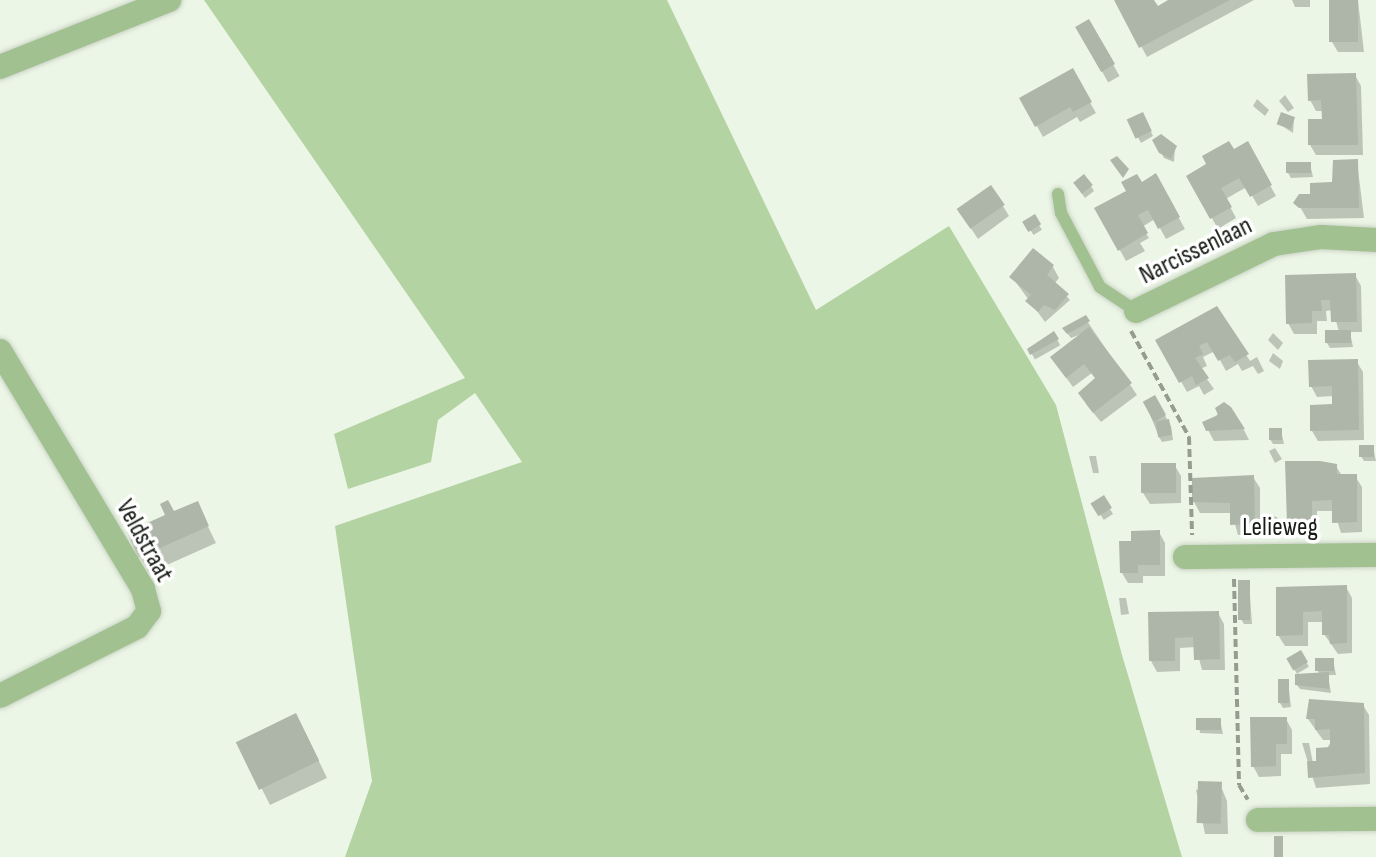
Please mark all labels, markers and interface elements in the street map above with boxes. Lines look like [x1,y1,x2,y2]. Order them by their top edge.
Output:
street label: Narcissenlaan [1135,210,1257,292]
street label: Veldstraat [109,494,179,588]
street label: Lelieweg [1242,512,1318,544]

